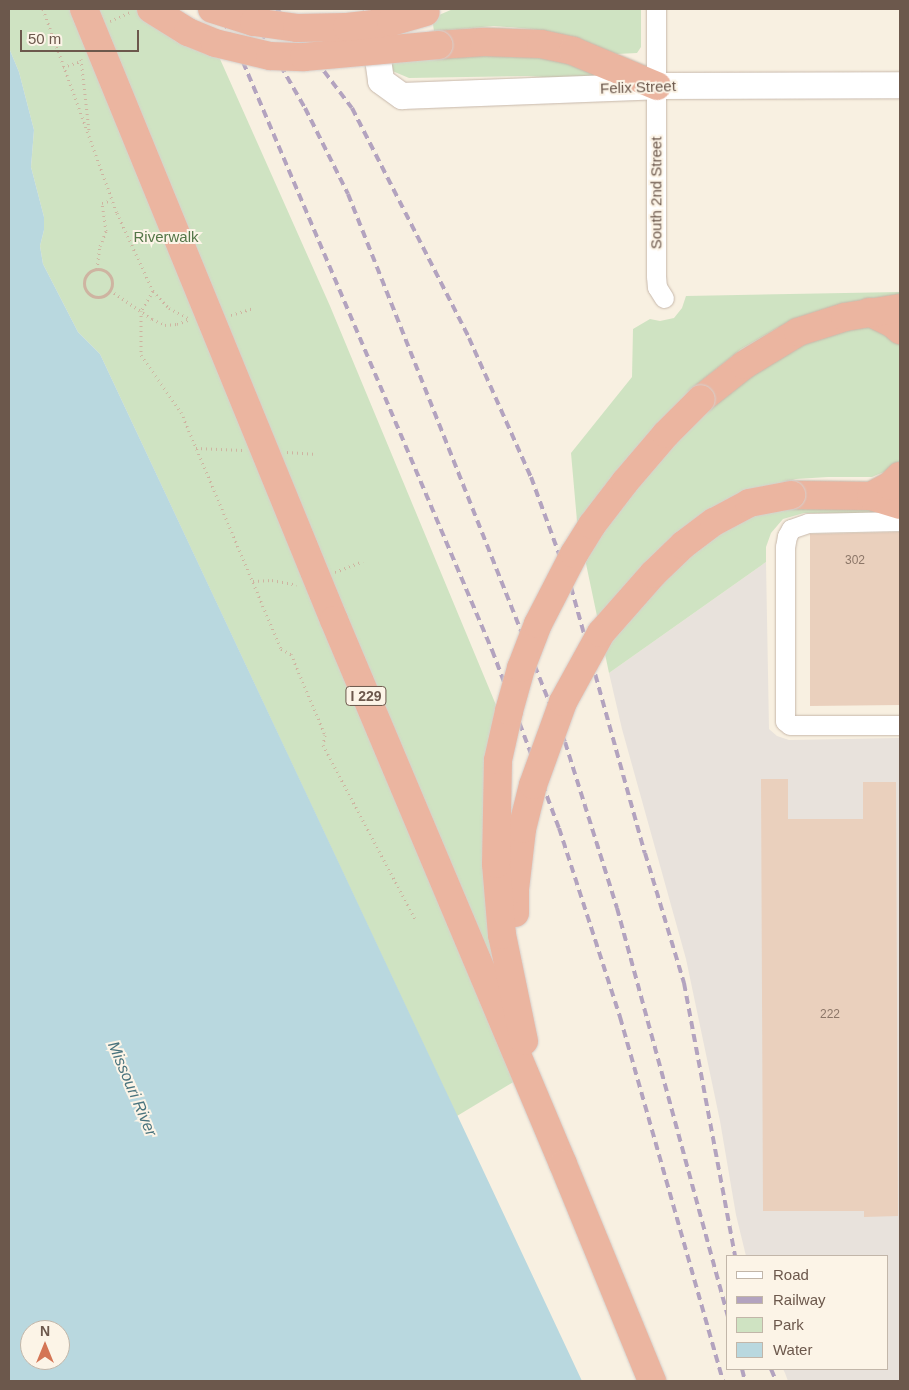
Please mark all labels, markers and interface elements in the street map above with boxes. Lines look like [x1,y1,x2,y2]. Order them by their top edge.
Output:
scale bar [22,20,141,52]
text: 50 m [28,30,61,47]
street label: Felix Street [600,77,676,97]
street label: South 2nd Street [647,137,665,249]
park label: Riverwalk [133,228,199,246]
house number: 302 [845,554,865,568]
road number: I 229 [345,684,387,708]
house number: 222 [820,1008,840,1022]
water label: Missouri River [103,1039,161,1139]
legend [726,1255,889,1370]
text: Road [773,1266,809,1283]
text: Railway [773,1291,826,1308]
text: Park [773,1316,804,1333]
north arrow [20,1320,70,1370]
text: N [40,1323,50,1339]
text: Water [773,1341,812,1358]

